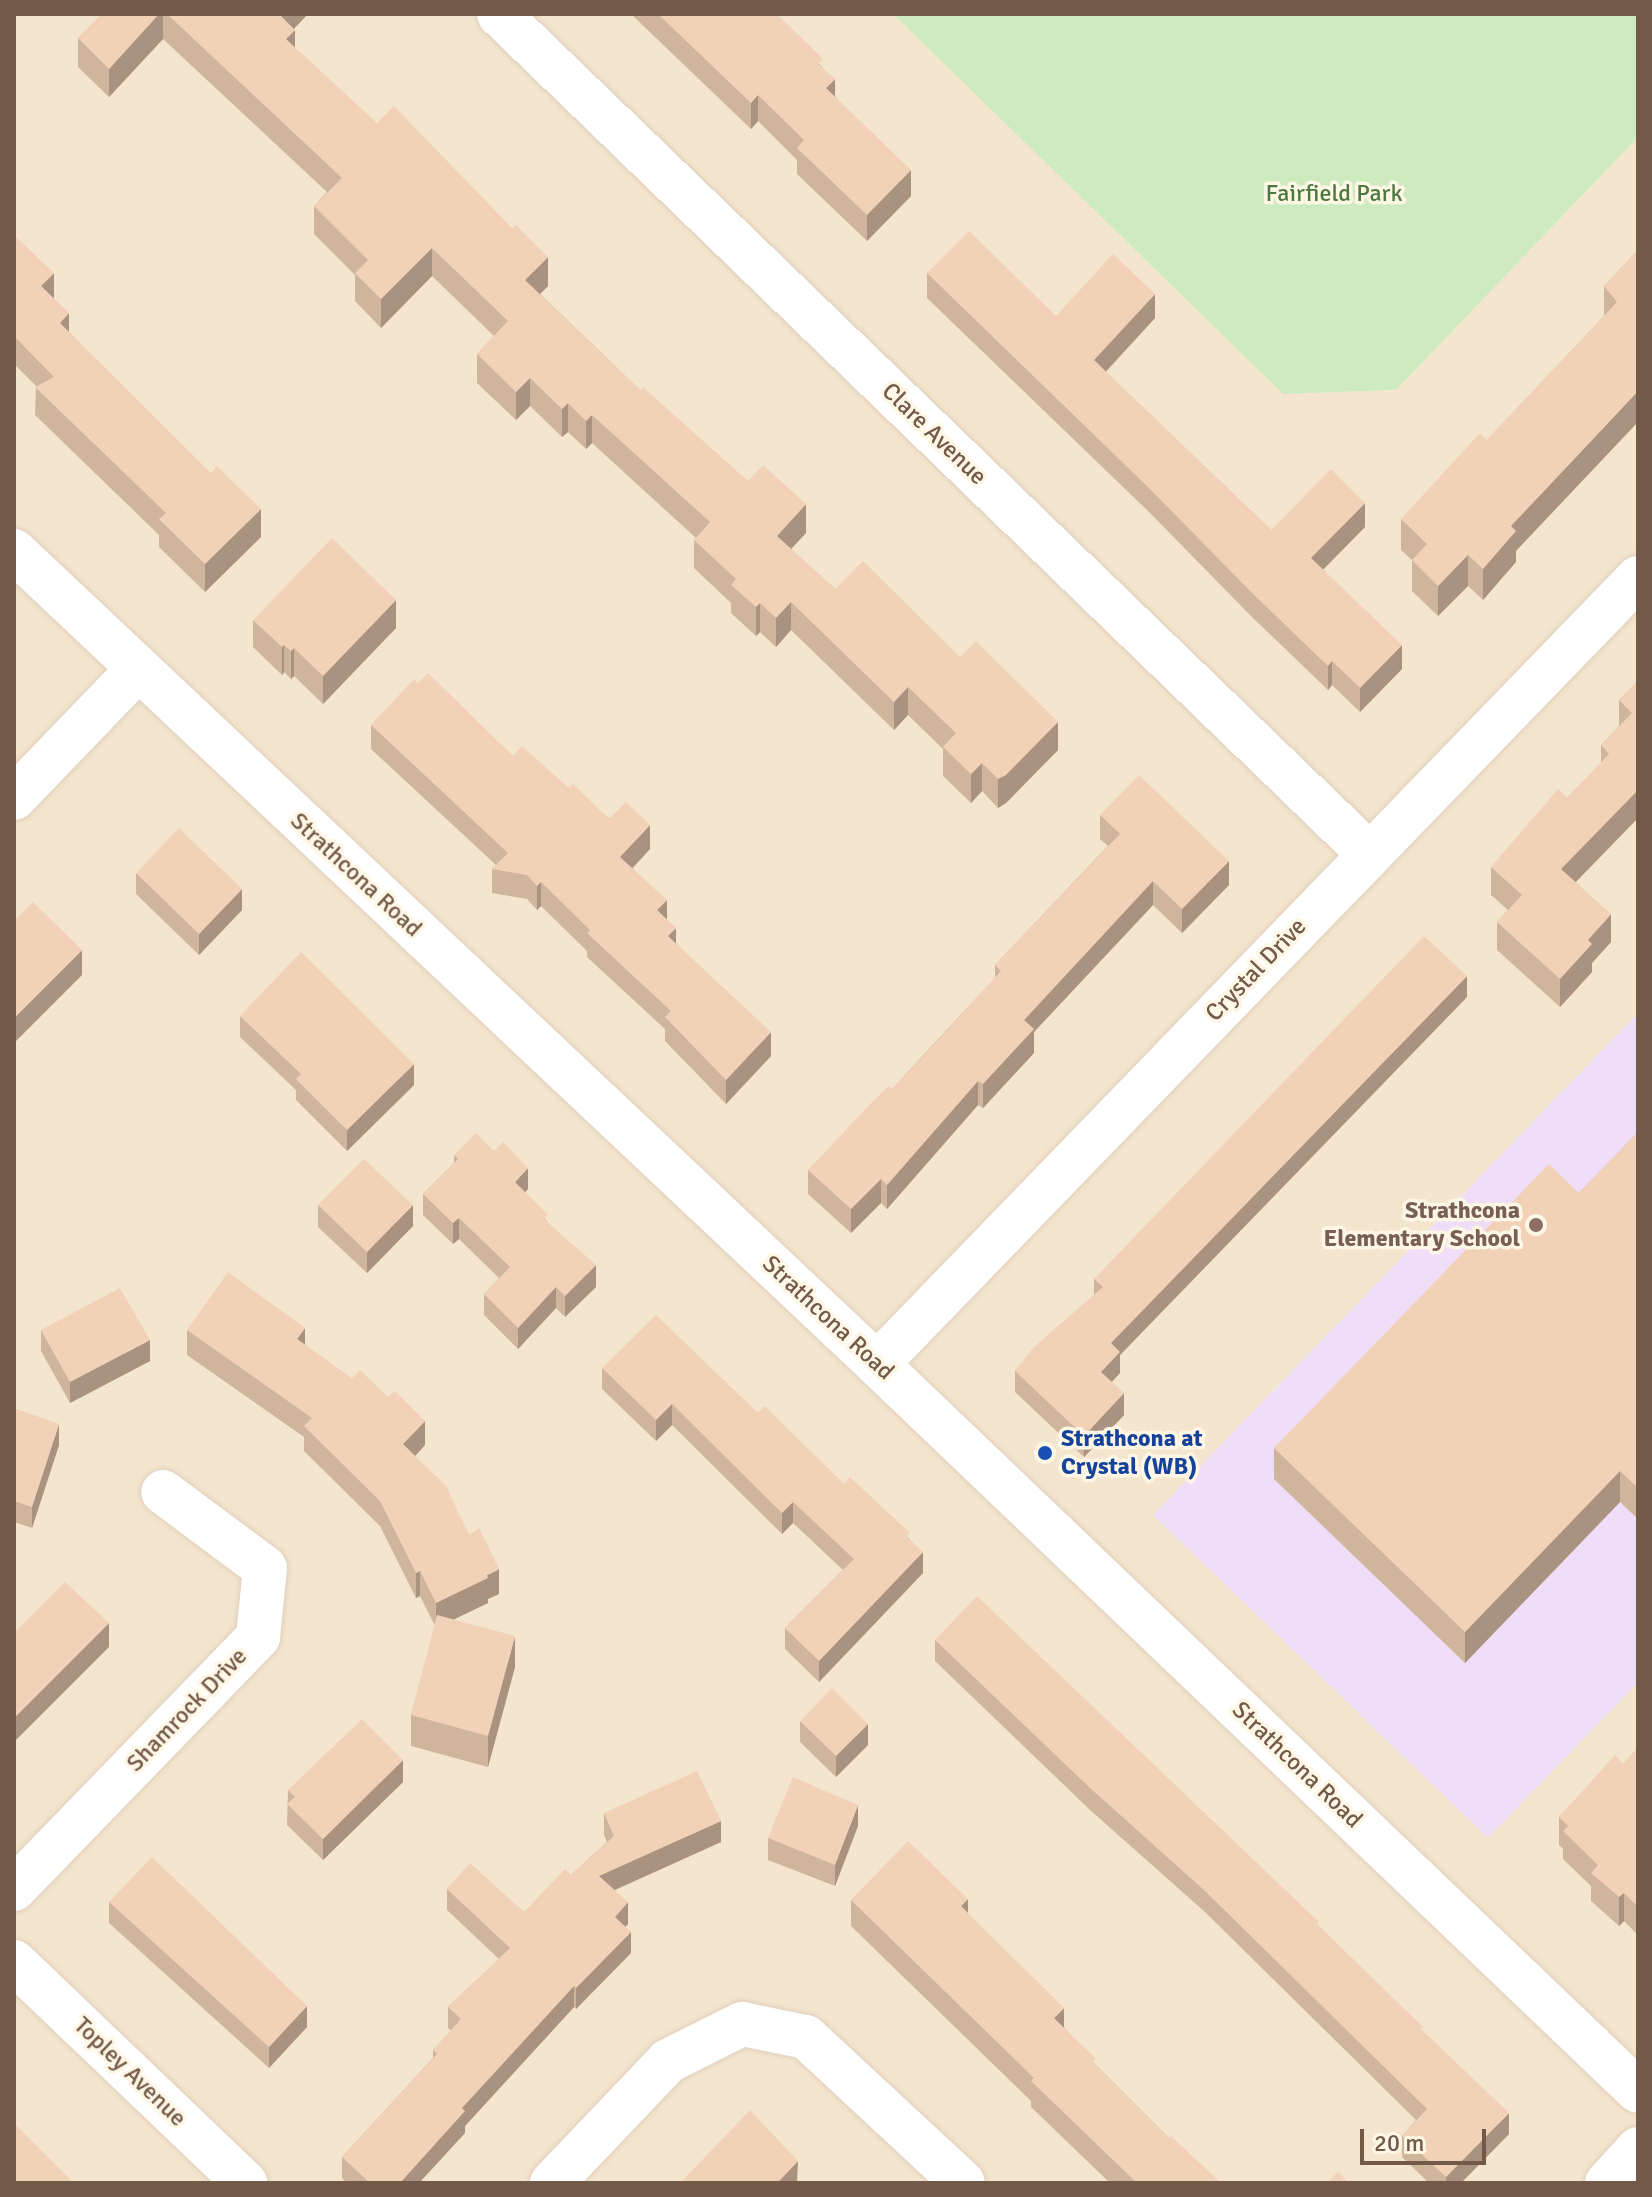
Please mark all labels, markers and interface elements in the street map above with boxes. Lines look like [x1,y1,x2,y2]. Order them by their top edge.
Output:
park label: Fairfield Park [1266,180,1402,208]
street label: Clare Avenue [876,377,992,491]
street label: Strathcona Road [284,807,428,943]
street label: Crystal Drive [1200,912,1312,1028]
place label: Strathcona Elementary School [1323,1197,1520,1253]
marker: Strathcona Elementary School [1527,1216,1545,1234]
street label: Strathcona Road [756,1250,900,1386]
place label: Strathcona at Crystal (WB) [1061,1425,1202,1481]
marker: Strathcona at Crystal (WB) [1036,1444,1054,1462]
street label: Shamrock Drive [121,1642,253,1778]
street label: Strathcona Road [1226,1696,1368,1834]
street label: Topley Avenue [68,2011,192,2133]
scale bar [1364,2113,1490,2163]
text: 20 m [1374,2128,1424,2158]

